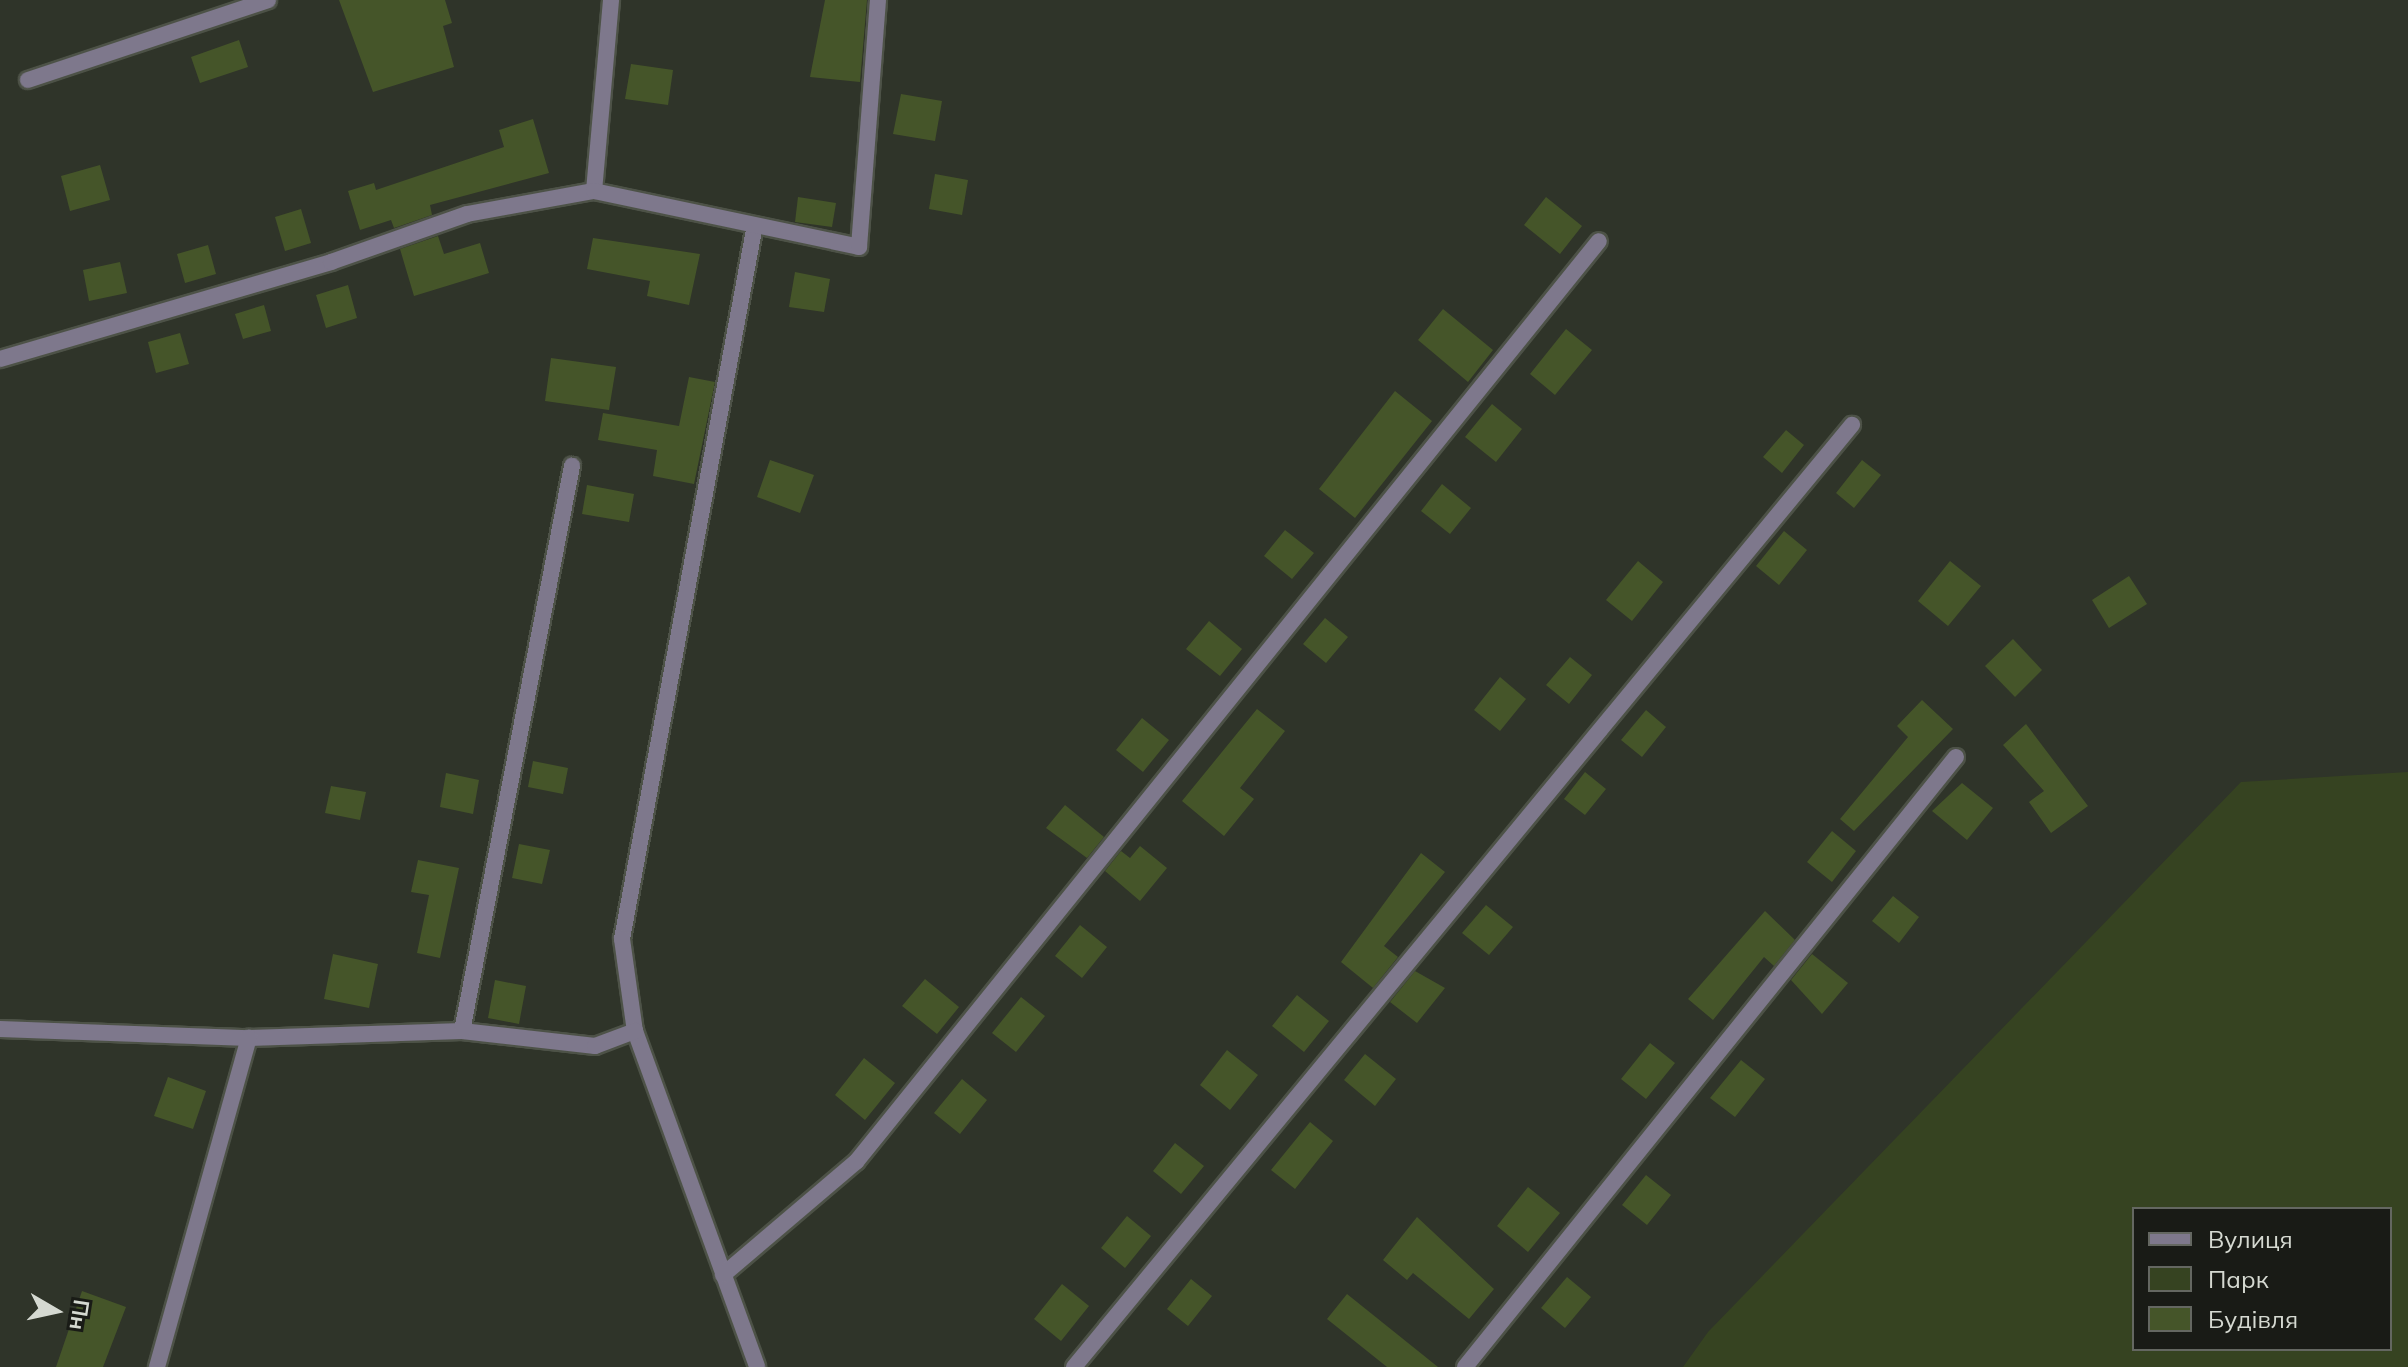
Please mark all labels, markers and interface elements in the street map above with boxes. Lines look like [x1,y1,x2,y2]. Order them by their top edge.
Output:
legend [2132,1207,2392,1351]
text: Вулиця [2208,1224,2293,1254]
text: Парк [2208,1264,2269,1294]
north arrow [16,1271,96,1351]
text: Пн [63,1297,96,1332]
text: Будівля [2208,1304,2298,1334]

